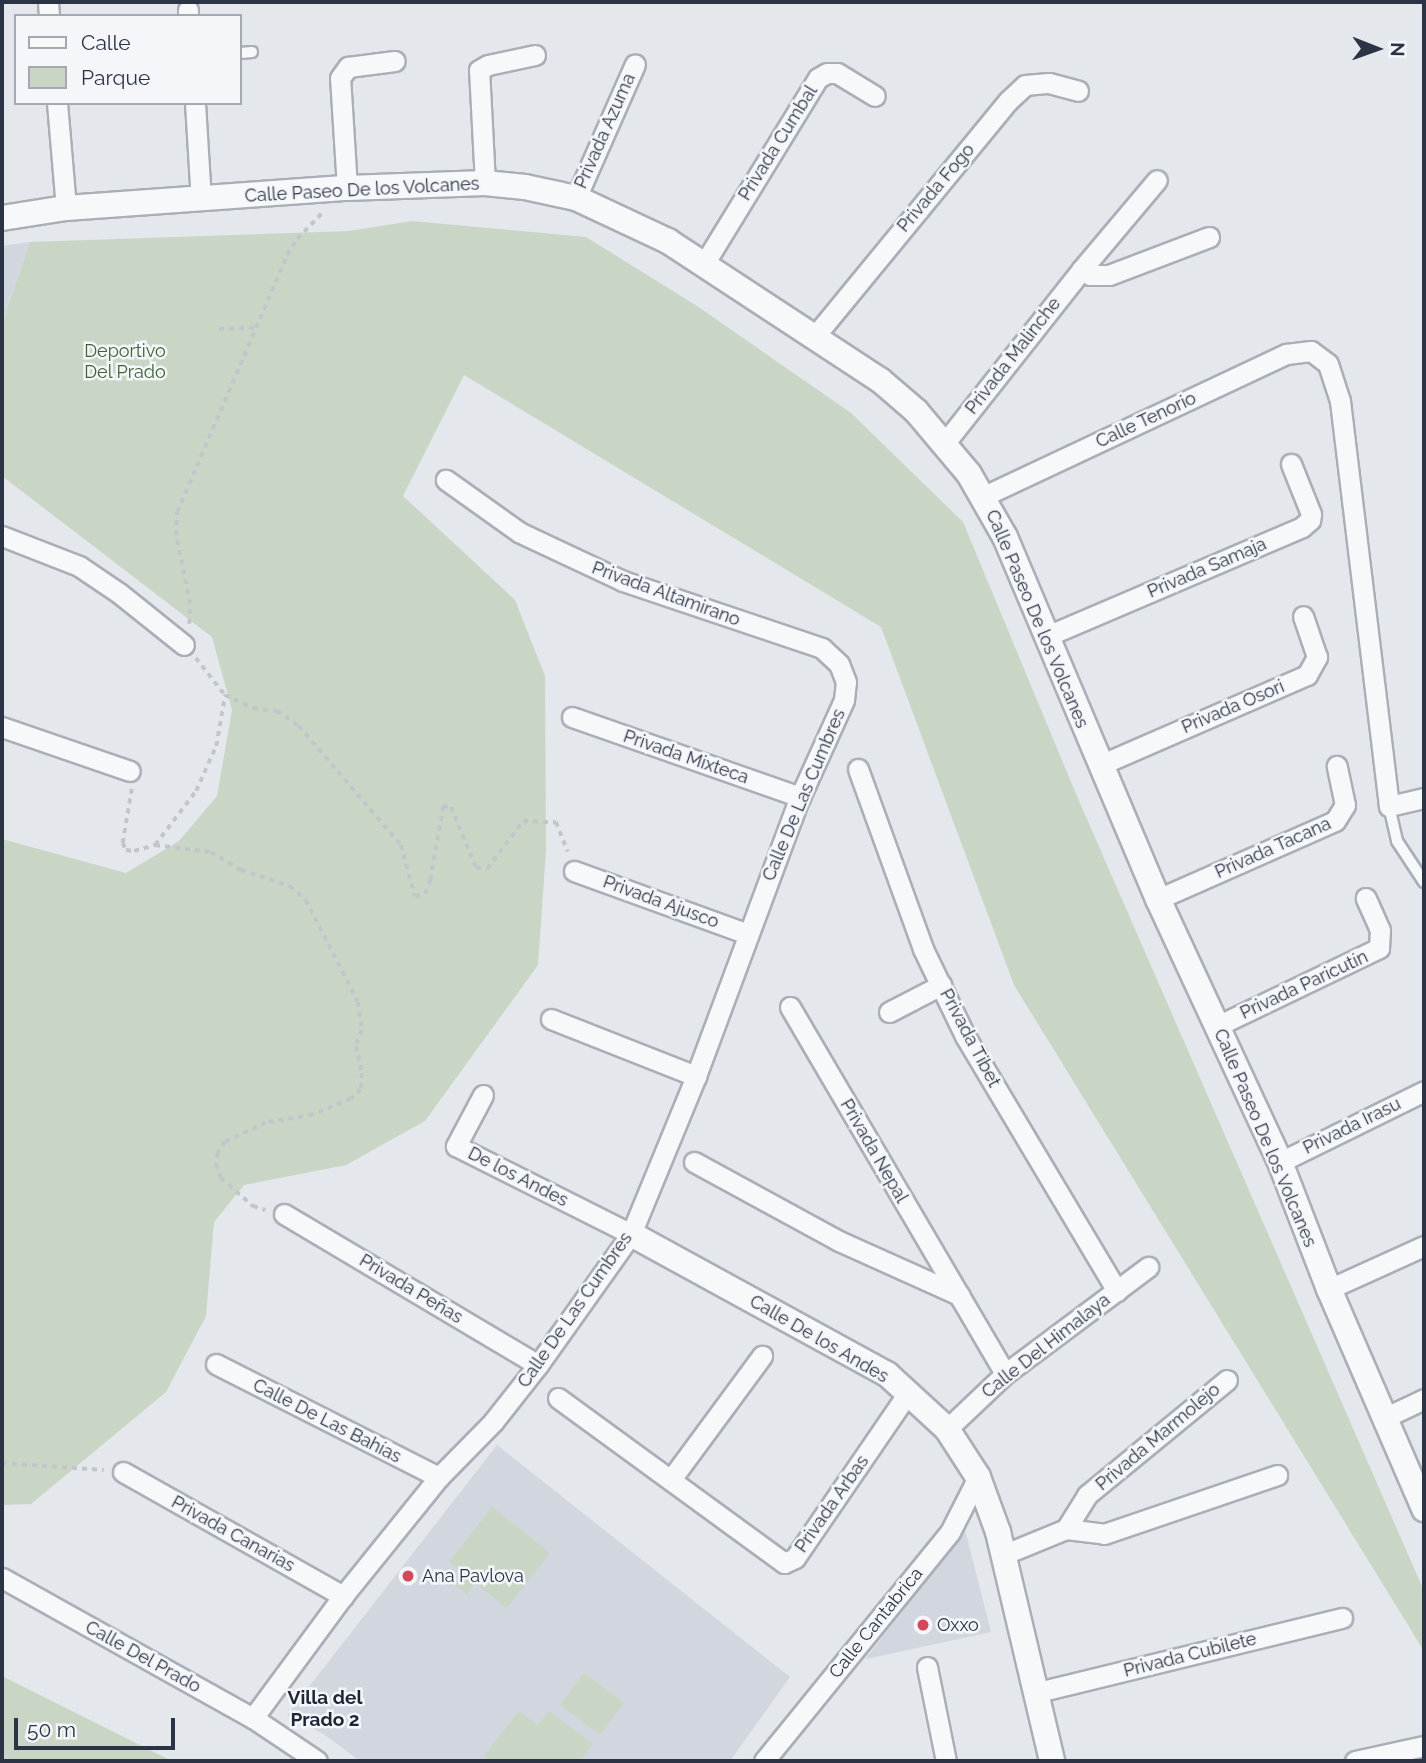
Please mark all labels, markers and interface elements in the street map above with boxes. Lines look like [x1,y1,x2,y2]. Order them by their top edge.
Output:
legend [14,14,242,105]
north arrow [1342,14,1412,84]
text: Calle [81,30,131,55]
text: N [1387,42,1409,57]
text: Parque [81,65,150,90]
street label: Privada Azuma [570,70,640,192]
street label: Privada Cumbal [734,81,822,205]
street label: Privada Fogo [893,139,979,237]
street label: Calle Paseo De los Volcanes [244,173,480,207]
street label: Privada Malinche [961,293,1065,419]
park label: Deportivo Del Prado [84,341,166,384]
street label: Calle Tenorio [1092,387,1200,453]
street label: Calle Paseo De los Volcanes [981,506,1093,732]
street label: Privada Samaja [1144,533,1270,603]
street label: Privada Altamirano [589,557,743,631]
street label: Privada Osori [1178,676,1288,738]
street label: Calle De Las Cumbres [758,706,850,884]
street label: Privada Mixteca [620,725,752,789]
street label: Privada Tacana [1211,813,1335,883]
street label: Privada Ajusco [600,871,722,933]
street label: Privada Paricutín [1237,946,1371,1024]
street label: Privada Tibet [935,985,1005,1091]
street label: Calle Paseo De los Volcanes [1209,1025,1321,1251]
street label: Privada Irasu [1300,1093,1404,1159]
street label: Privada Nepal [836,1095,912,1207]
street label: De los Andes [464,1142,572,1212]
street label: Calle De Las Cumbres [513,1228,637,1392]
street label: Privada Peñas [355,1250,467,1328]
street label: Calle Del Himalaya [977,1289,1115,1403]
street label: Calle De los Andes [746,1290,892,1388]
street label: Calle De Las Bahías [249,1374,405,1468]
street label: Privada Marmolejo [1091,1379,1225,1495]
street label: Privada Arbas [790,1451,874,1557]
street label: Privada Canarias [168,1491,298,1577]
street label: Calle Cantabrica [825,1563,927,1683]
place label: Ana Pavlova [422,1565,524,1587]
marker: Ana Pavlova [400,1568,416,1584]
place label: Oxxo [937,1614,979,1636]
street label: Calle Del Prado [81,1616,205,1698]
marker: Oxxo [915,1617,931,1633]
street label: Privada Cubilete [1121,1628,1259,1682]
district label: Villa del Prado 2 [288,1687,362,1731]
scale bar [18,1704,178,1748]
text: 50 m [27,1717,76,1742]

